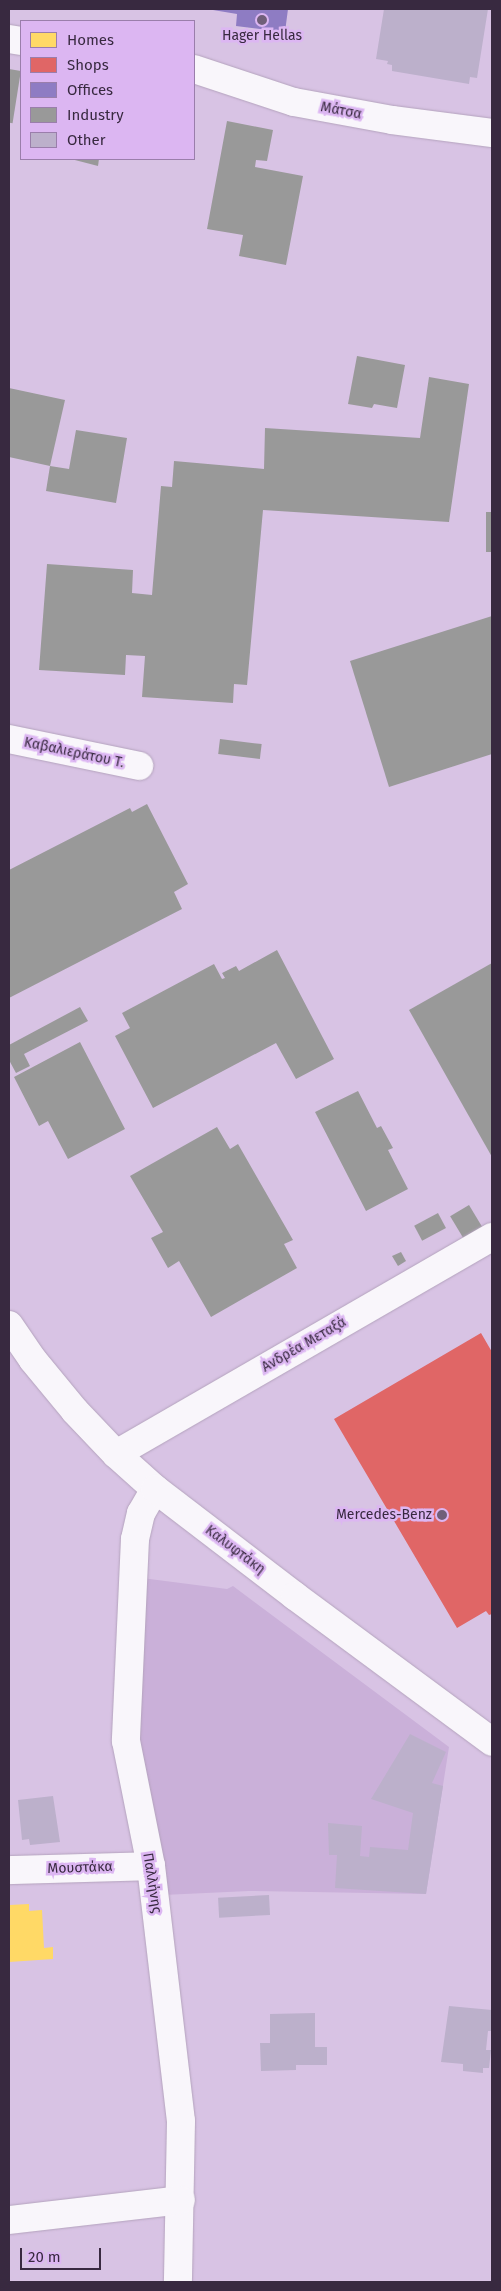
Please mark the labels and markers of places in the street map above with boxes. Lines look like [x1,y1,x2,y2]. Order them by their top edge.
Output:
marker: Hager Hellas [256,14,268,26]
place label: Hager Hellas [222,28,302,44]
place label: Mercedes-Benz [336,1507,432,1523]
marker: Mercedes-Benz [436,1509,448,1521]

